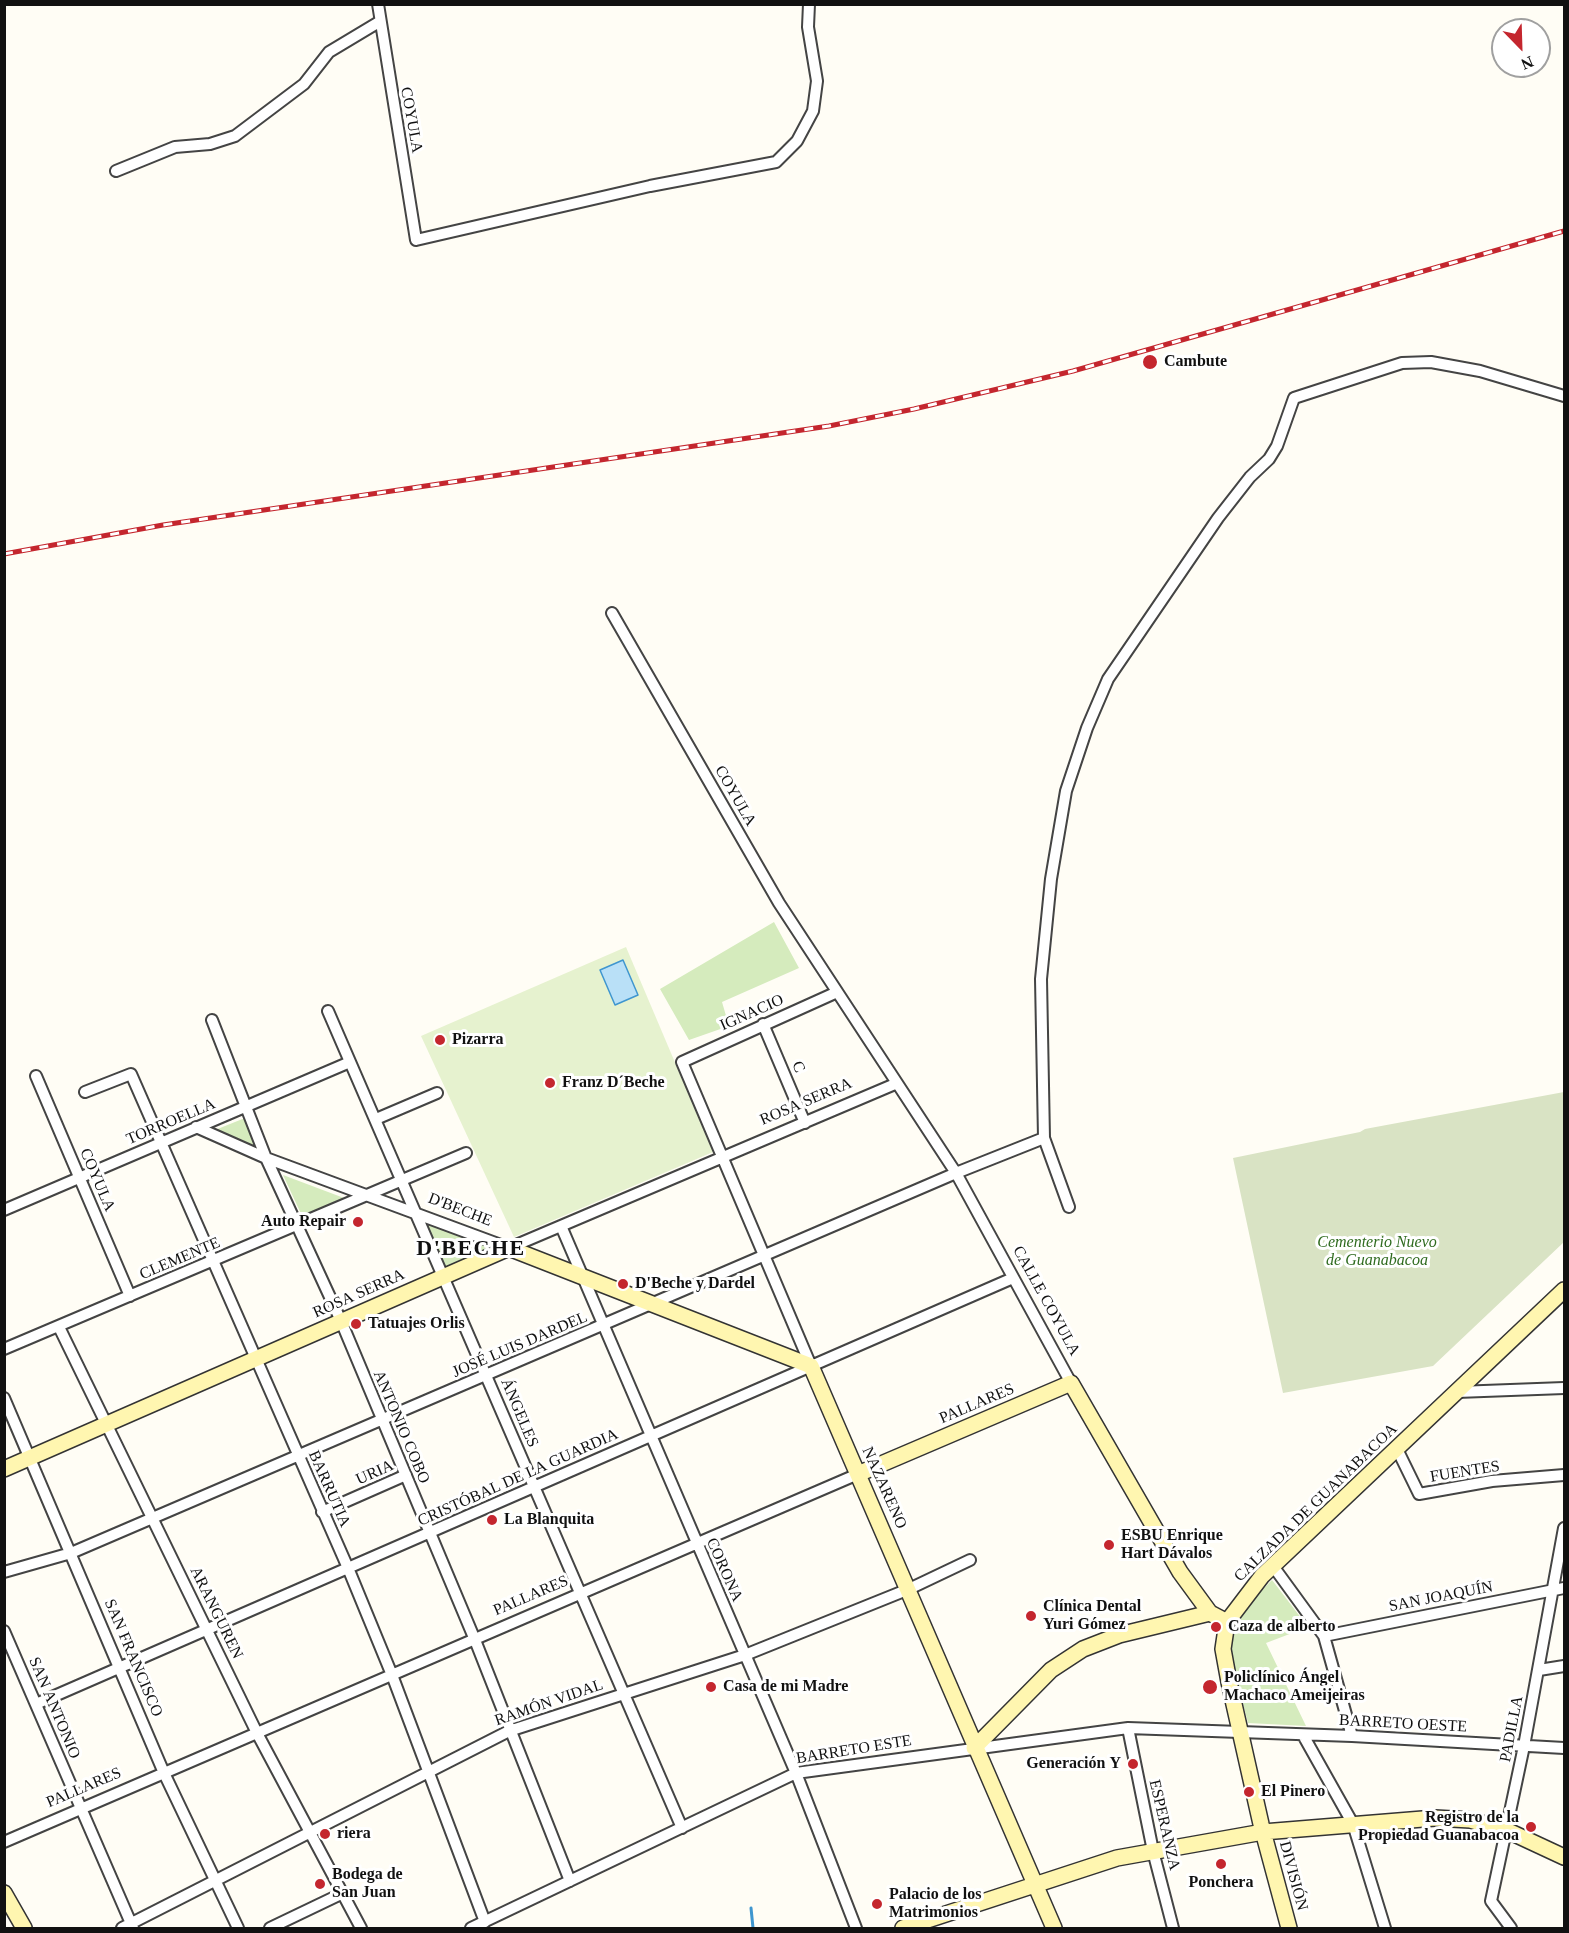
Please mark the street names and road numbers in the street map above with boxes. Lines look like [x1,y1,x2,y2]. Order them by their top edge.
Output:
street label: COYULA [396,86,426,154]
street label: COYULA [710,762,760,830]
street label: IGNACIO [717,990,787,1036]
street label: C [787,1058,809,1076]
street label: ROSA SERRA [757,1074,855,1130]
street label: TORROELLA [124,1095,218,1149]
street label: COYULA [75,1146,119,1214]
street label: D'BECHE [425,1189,495,1231]
street label: CLEMENTE [137,1233,223,1285]
street label: CALLE COYULA [1008,1243,1084,1359]
street label: ROSA SERRA [310,1265,408,1323]
street label: JOSÉ LUIS DARDEL [450,1308,590,1382]
street label: ANTONIO COBO [369,1368,433,1486]
street label: ÁNGELES [496,1376,542,1450]
street label: PALLARES [937,1380,1017,1428]
street label: CALZADA DE GUANABACOA [1230,1420,1402,1586]
street label: CRISTÓBAL DE LA GUARDIA [415,1425,621,1531]
street label: NAZARENO [857,1444,911,1532]
street label: BARRUTIA [304,1448,354,1530]
street label: URIA [353,1456,397,1490]
street label: FUENTES [1429,1457,1501,1487]
street label: CORONA [701,1535,747,1605]
street label: ARANGUREN [185,1564,247,1662]
street label: PALLARES [491,1572,571,1620]
street label: SAN JOAQUÍN [1387,1578,1495,1616]
street label: SAN FRANCISCO [100,1596,166,1720]
street label: SAN ANTONIO [24,1654,84,1762]
street label: RAMÓN VIDAL [492,1675,606,1731]
street label: PADILLA [1496,1694,1528,1764]
street label: BARRETO OESTE [1339,1711,1467,1737]
street label: BARRETO ESTE [795,1731,913,1769]
street label: PALLARES [44,1764,124,1812]
street label: ESPERANZA [1144,1778,1184,1872]
street label: DIVISIÓN [1275,1839,1311,1913]

